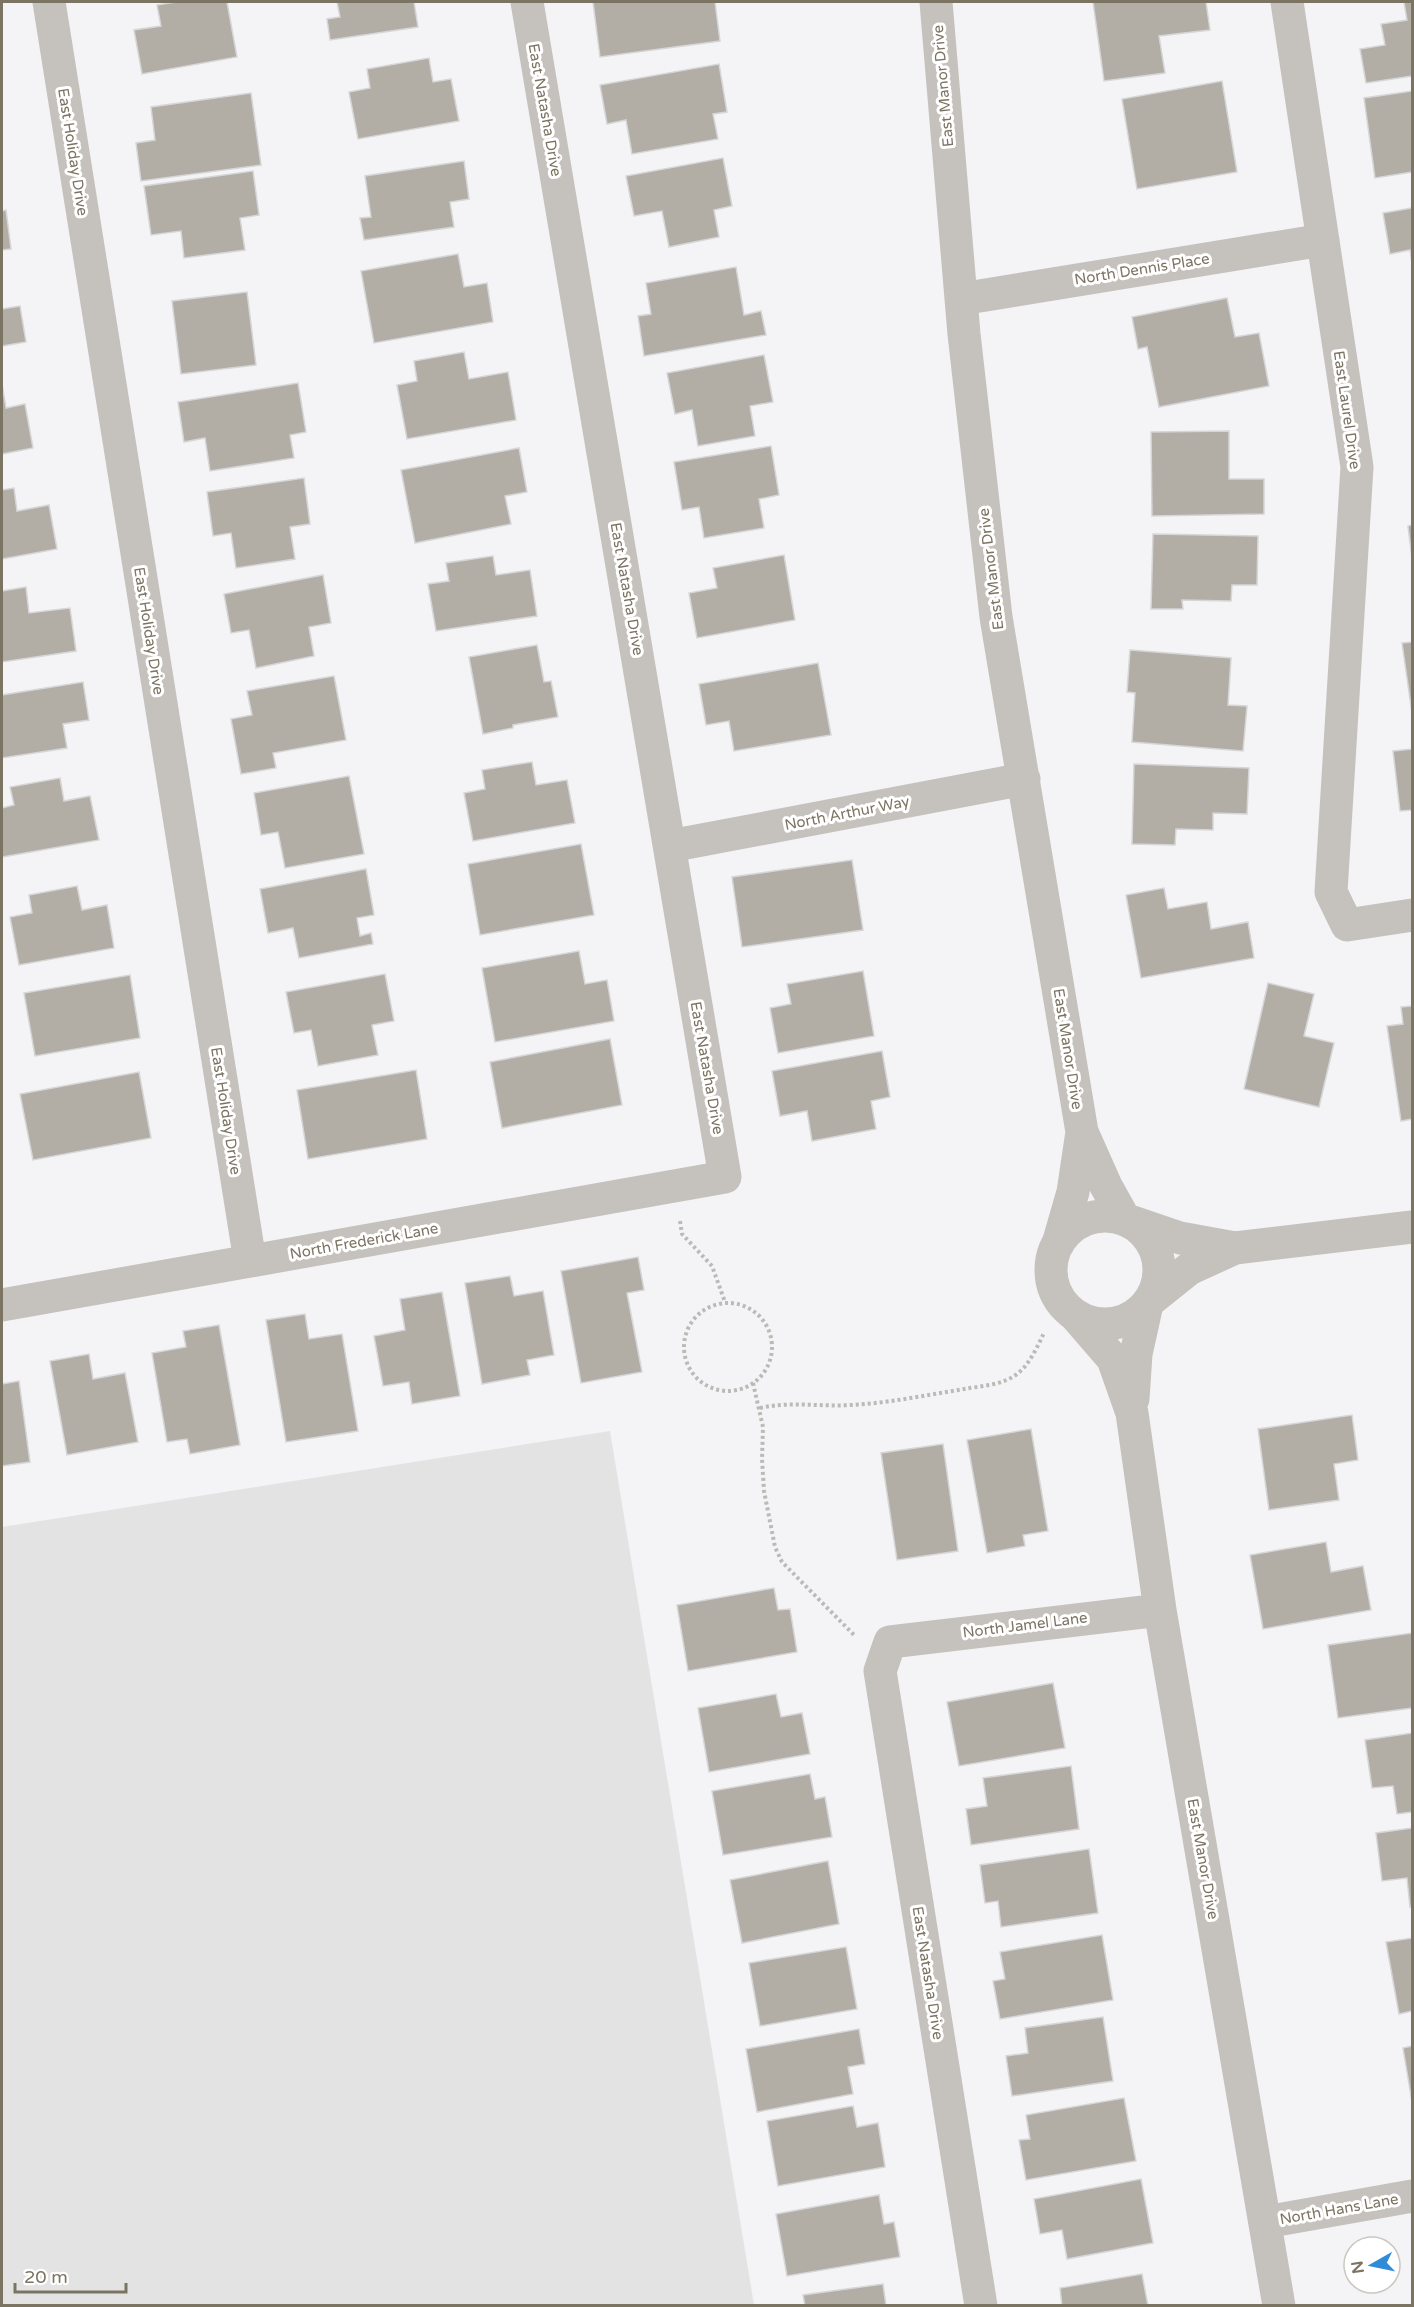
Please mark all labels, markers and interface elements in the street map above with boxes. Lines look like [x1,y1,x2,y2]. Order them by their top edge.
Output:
street label: East Manor Drive [929,24,957,148]
street label: East Natasha Drive [524,42,566,178]
street label: East Holiday Drive [54,87,92,217]
street label: North Dennis Place [1073,249,1211,289]
street label: East Laurel Drive [1330,350,1364,470]
street label: East Manor Drive [975,507,1007,631]
street label: East Natasha Drive [606,521,648,657]
street label: East Holiday Drive [130,566,168,696]
street label: North Arthur Way [783,792,911,834]
street label: East Manor Drive [1050,987,1086,1111]
street label: East Natasha Drive [686,1000,728,1136]
street label: East Holiday Drive [207,1046,245,1176]
street label: North Frederick Lane [288,1219,440,1263]
street label: North Jamel Lane [962,1608,1088,1642]
street label: East Manor Drive [1184,1797,1222,1921]
street label: East Natasha Drive [909,1905,947,2041]
street label: North Hans Lane [1278,2190,1400,2228]
north arrow [1342,2235,1402,2295]
scale bar [15,2256,126,2294]
text: N [1347,2259,1369,2275]
text: 20 m [24,2266,68,2288]

